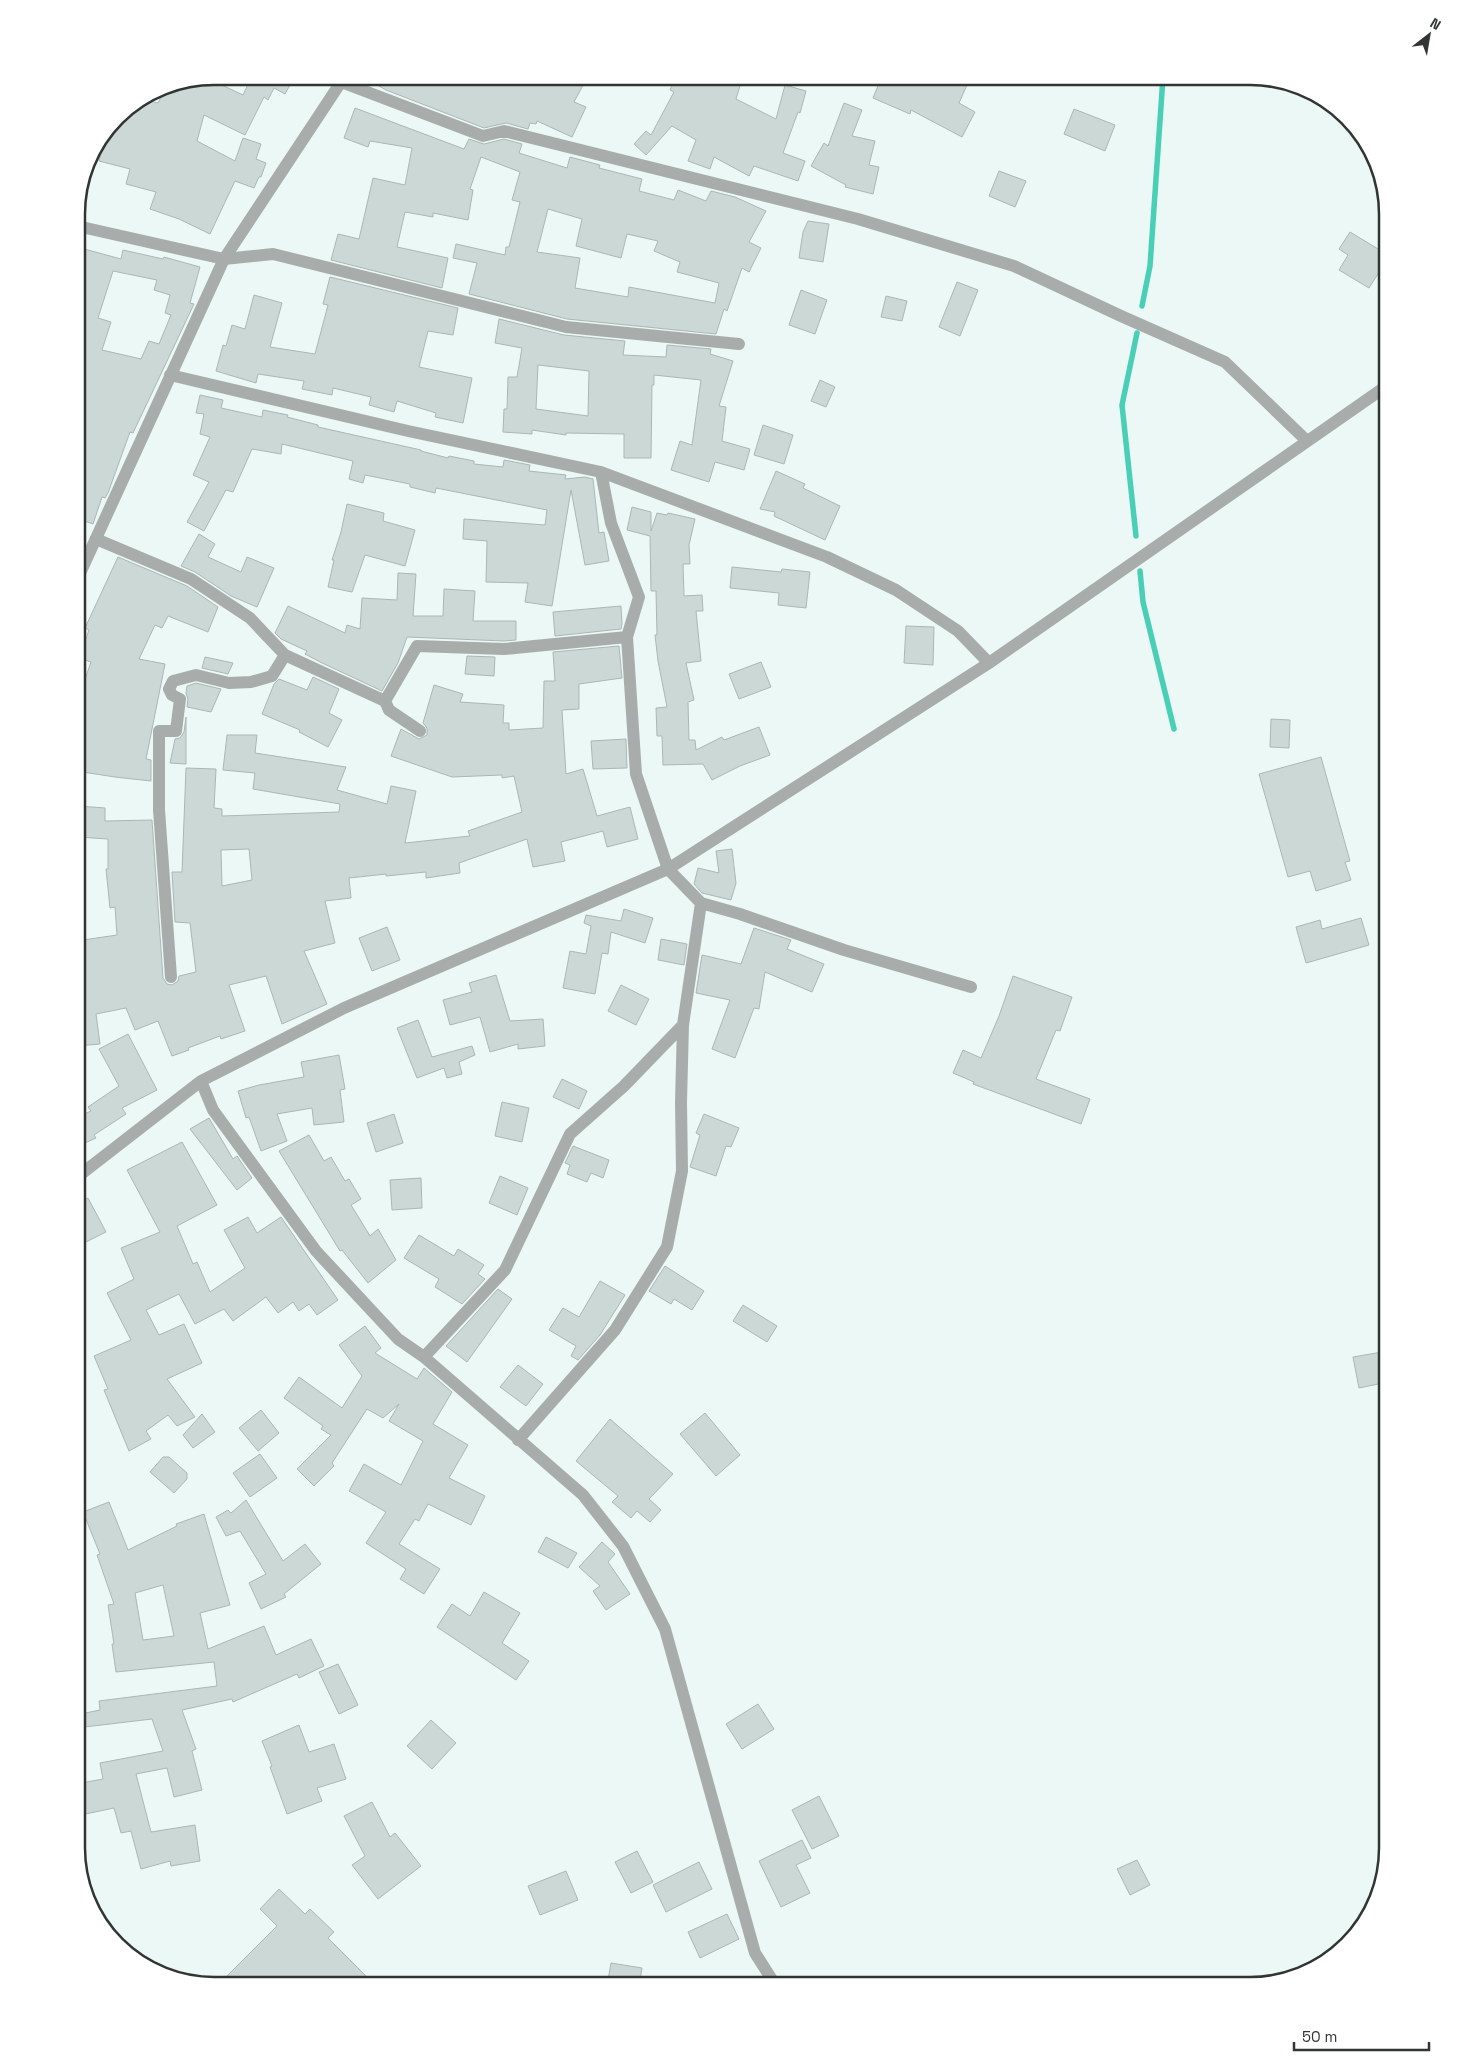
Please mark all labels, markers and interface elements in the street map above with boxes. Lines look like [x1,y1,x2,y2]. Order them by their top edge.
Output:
north arrow [1404,10,1454,60]
text: N [1427,14,1444,34]
scale bar [1294,2020,1429,2052]
text: 50 m [1302,2027,1337,2046]

